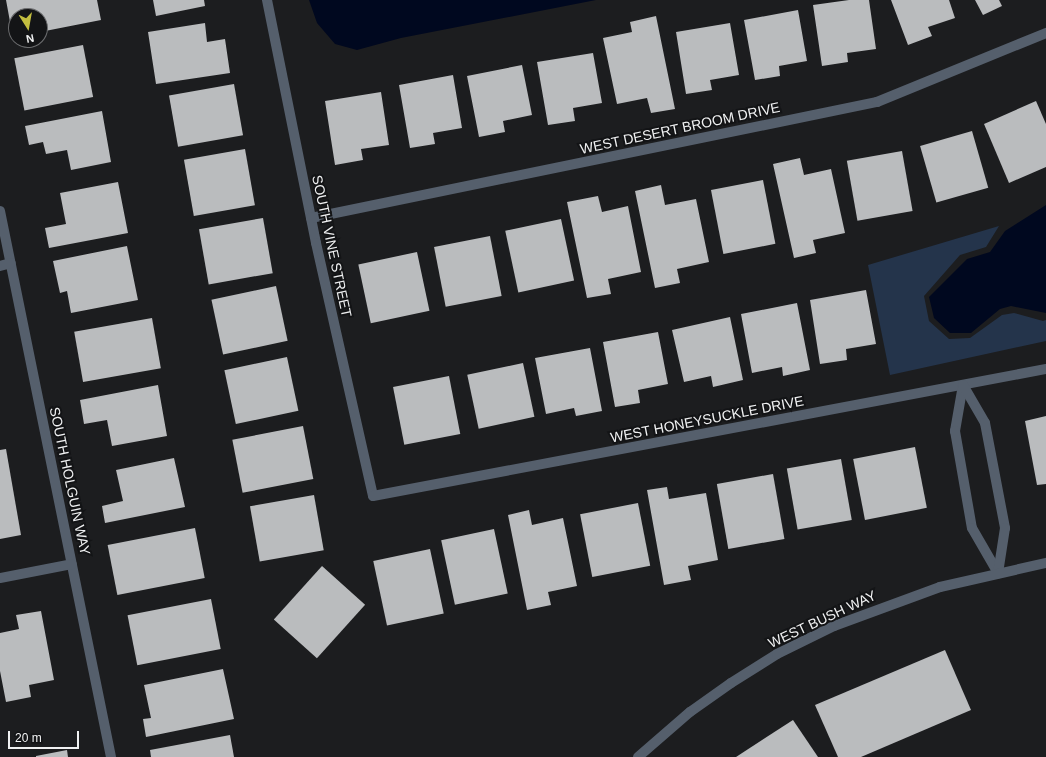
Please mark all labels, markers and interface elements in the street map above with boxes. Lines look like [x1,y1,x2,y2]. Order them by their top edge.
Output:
north arrow [8,8,48,48]
text: N [25,32,35,45]
street label: WEST DESERT BROOM DRIVE [578,99,782,157]
street label: SOUTH VINE STREET [309,173,355,319]
street label: WEST HONEYSUCKLE DRIVE [609,392,805,446]
street label: SOUTH HOLGUIN WAY [46,405,94,557]
street label: WEST BUSH WAY [765,587,879,651]
scale bar [10,723,81,749]
text: 20 m [15,731,42,745]

